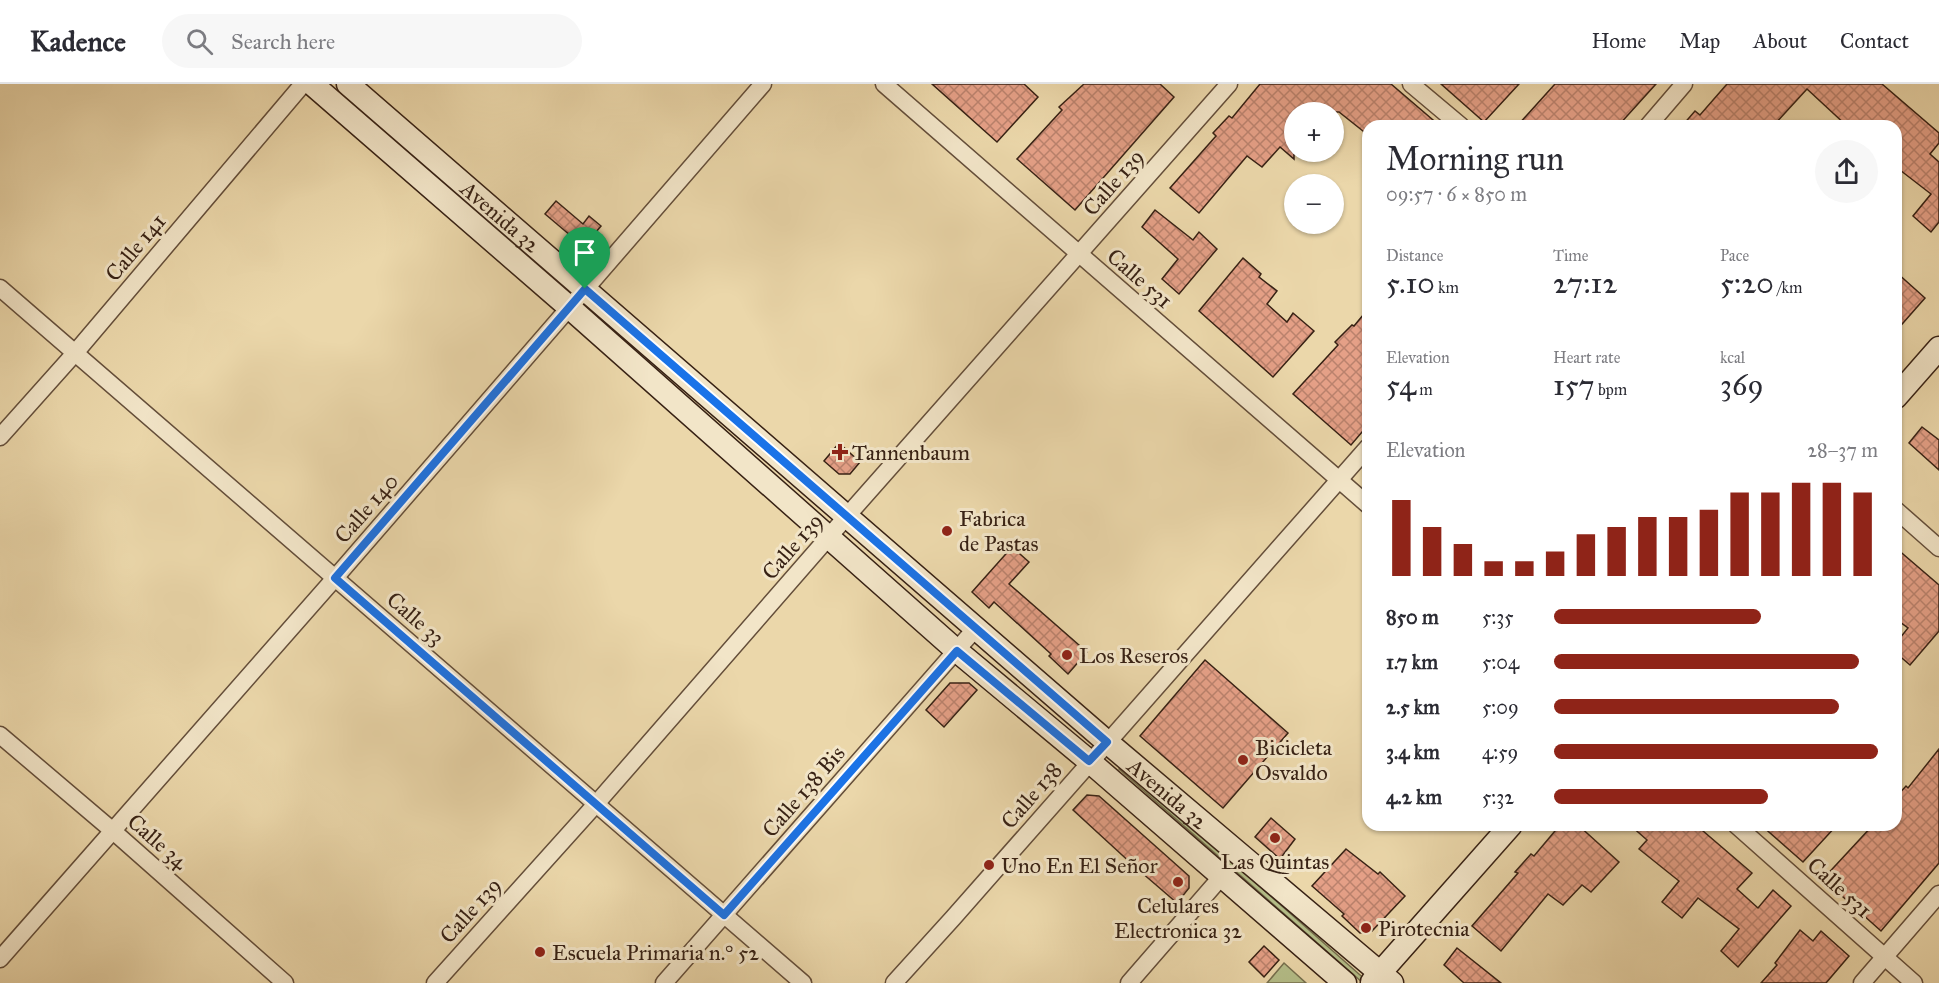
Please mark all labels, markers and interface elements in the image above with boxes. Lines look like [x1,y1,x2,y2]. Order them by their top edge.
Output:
search box [162,14,582,68]
text: Kadence [30,24,126,59]
icon: search [183,25,216,58]
text: Search here [231,28,335,55]
text: Home [1591,28,1646,54]
text: Map [1679,28,1720,54]
text: About [1753,28,1807,54]
text: Contact [1840,28,1909,54]
map controls [1284,102,1344,234]
button: + [1284,102,1344,162]
text: Morning run [1386,139,1564,179]
button: share [1815,140,1878,203]
street label: Calle 139 [1077,144,1150,221]
street label: Avenida 32 [454,174,546,258]
button: − [1284,174,1344,234]
text: 09:57 · 6 × 850 m [1386,182,1527,206]
street label: Calle 141 [99,208,171,287]
pin [559,227,610,289]
icon: arrive [568,236,601,269]
street label: Calle 531 [1101,243,1178,314]
text: Distance [1386,246,1443,265]
text: Time [1553,246,1588,265]
text: Pace [1720,246,1749,265]
text: 5.10 [1386,265,1435,301]
text: 27:12 [1553,265,1617,301]
text: 5:20 [1720,265,1774,301]
text: km [1435,278,1459,297]
text: /km [1774,278,1802,297]
text: Elevation [1386,348,1450,367]
text: Heart rate [1553,348,1620,367]
text: kcal [1720,348,1745,367]
text: 54 [1386,367,1416,403]
text: 157 [1553,367,1595,403]
text: 369 [1720,367,1764,403]
text: m [1416,380,1433,399]
text: bpm [1595,380,1627,399]
text: Elevation [1386,438,1465,462]
text: 28–37 m [1807,438,1878,462]
place label: Tannenbaum [852,439,971,466]
marker: Tannenbaum [833,445,847,459]
street label: Calle 140 [329,468,404,549]
place label: Fabrica de Pastas [959,505,1039,557]
street label: Calle 139 [756,508,829,585]
marker: Fabrica de Pastas [940,524,954,538]
street label: Calle 33 [381,586,450,651]
text: 850 m [1386,605,1439,629]
text: 5:35 [1482,605,1514,629]
place label: Los Reseros [1079,642,1188,669]
marker: Los Reseros [1060,648,1074,662]
text: 1.7 km [1386,650,1438,674]
text: 5:04 [1482,650,1519,674]
text: 2.5 km [1386,695,1440,719]
text: 5:09 [1482,695,1519,719]
place label: Bicicleta Osvaldo [1255,734,1333,786]
street label: Calle 138 Bis [756,740,850,843]
text: 3.4 km [1386,740,1440,764]
text: 4:59 [1482,740,1518,764]
street label: Avenida 32 [1121,752,1213,835]
marker: Bicicleta Osvaldo [1236,753,1250,767]
street label: Calle 138 [995,757,1068,834]
text: 4.2 km [1386,785,1442,809]
text: 5:32 [1482,785,1514,809]
street label: Calle 34 [122,808,194,875]
marker: Las Quintas [1268,831,1282,845]
place label: Las Quintas [1221,848,1329,875]
street label: Calle 531 [1802,851,1878,923]
place label: Uno En El Señor [1001,852,1159,879]
marker: Uno En El Señor [982,858,996,872]
street label: Calle 139 [434,872,507,949]
marker: Celulares Electronica 32 [1171,875,1185,889]
place label: Celulares Electronica 32 [1114,892,1242,944]
place label: Pirotecnia [1378,915,1470,942]
marker: Pirotecnia [1359,921,1373,935]
place label: Escuela Primaria n.° 52 [552,939,759,966]
marker: Escuela Primaria n.° 52 [533,945,547,959]

